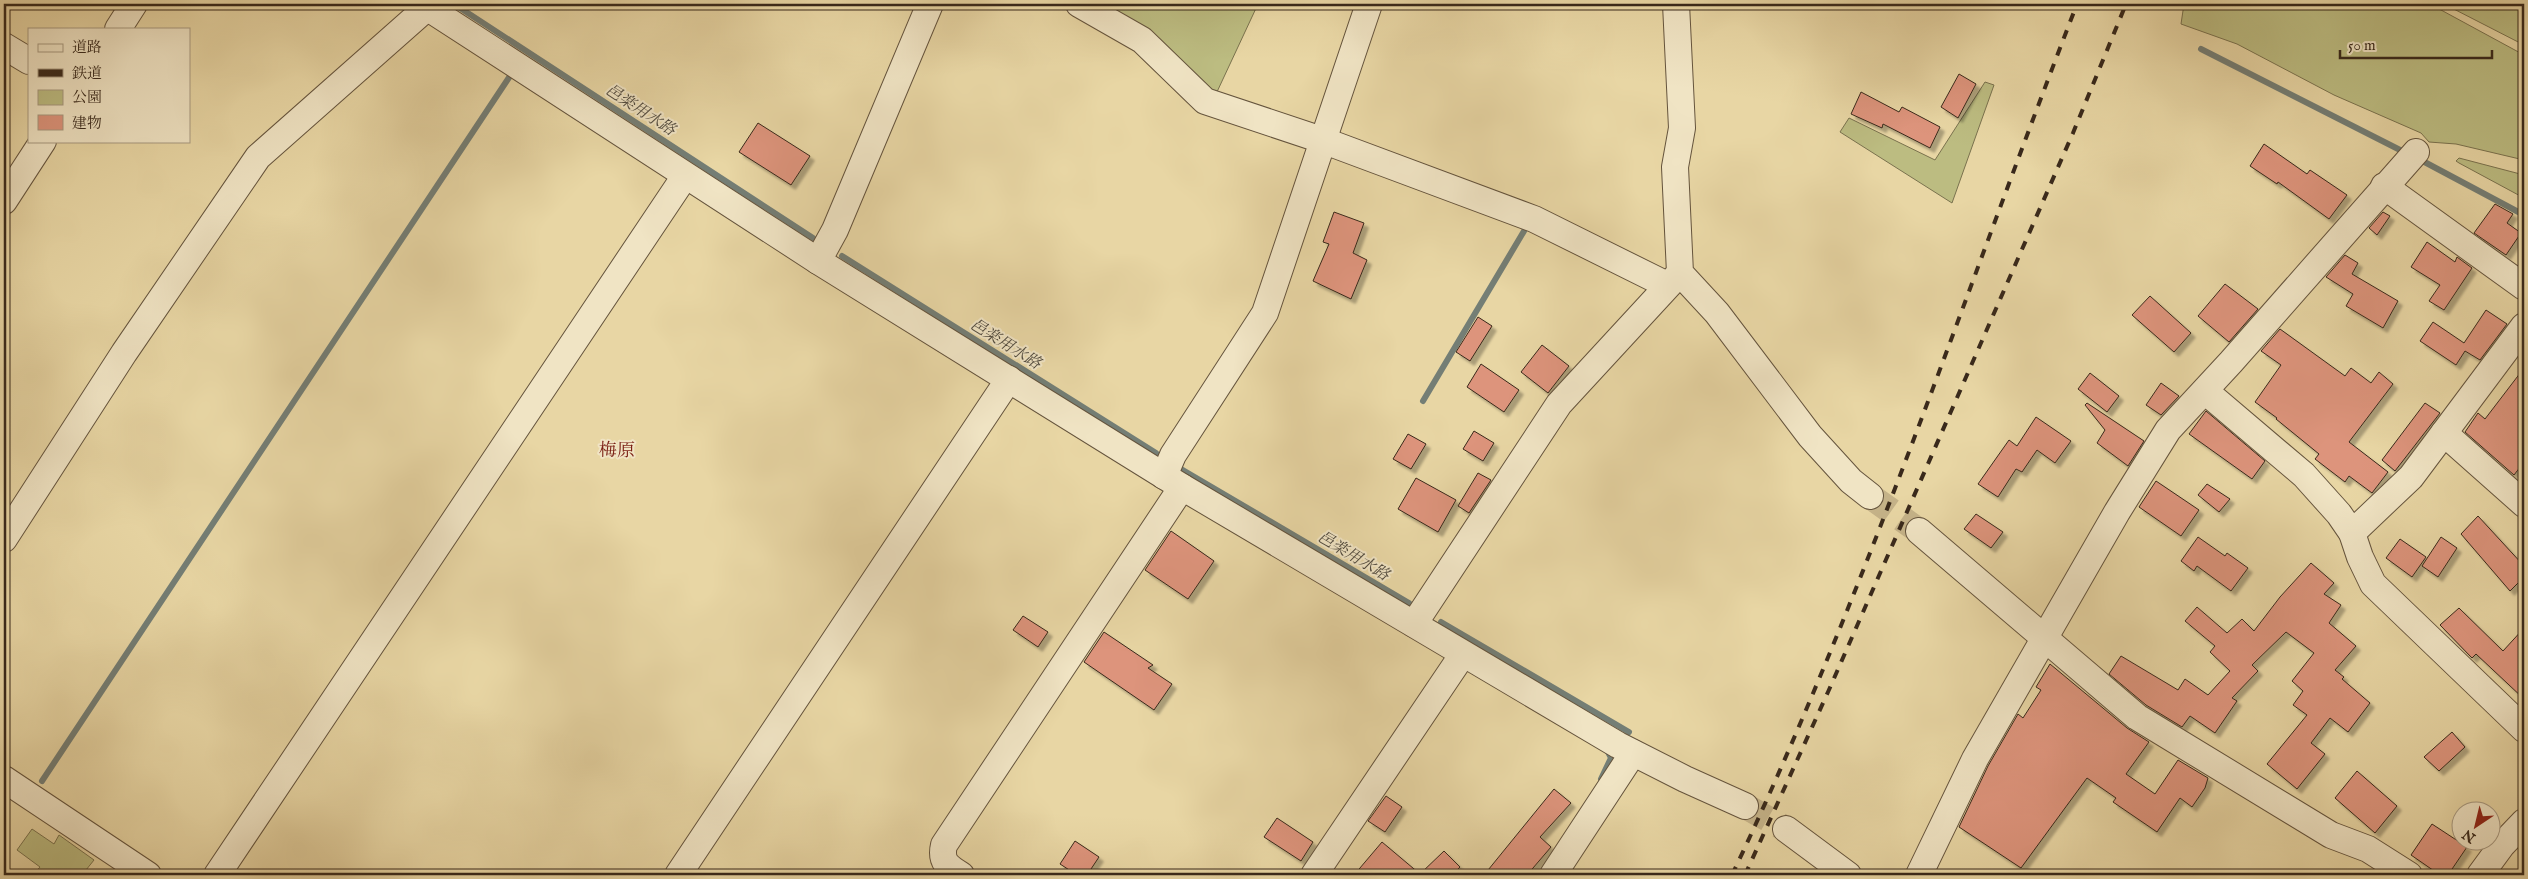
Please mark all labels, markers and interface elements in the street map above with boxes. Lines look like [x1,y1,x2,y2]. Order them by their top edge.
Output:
legend [28,28,190,142]
scale bar [2340,28,2493,60]
text: 50 m [2348,36,2376,55]
text: 道路 [72,38,102,57]
text: 鉄道 [72,64,102,83]
water label: 邑楽用水路 [601,81,680,141]
text: 公園 [72,88,102,107]
text: 建物 [72,114,102,133]
water label: 邑楽用水路 [966,315,1045,375]
district label: 梅原 [599,440,635,463]
water label: 邑楽用水路 [1314,528,1393,586]
north arrow [2450,802,2500,852]
text: N [2459,825,2480,847]

